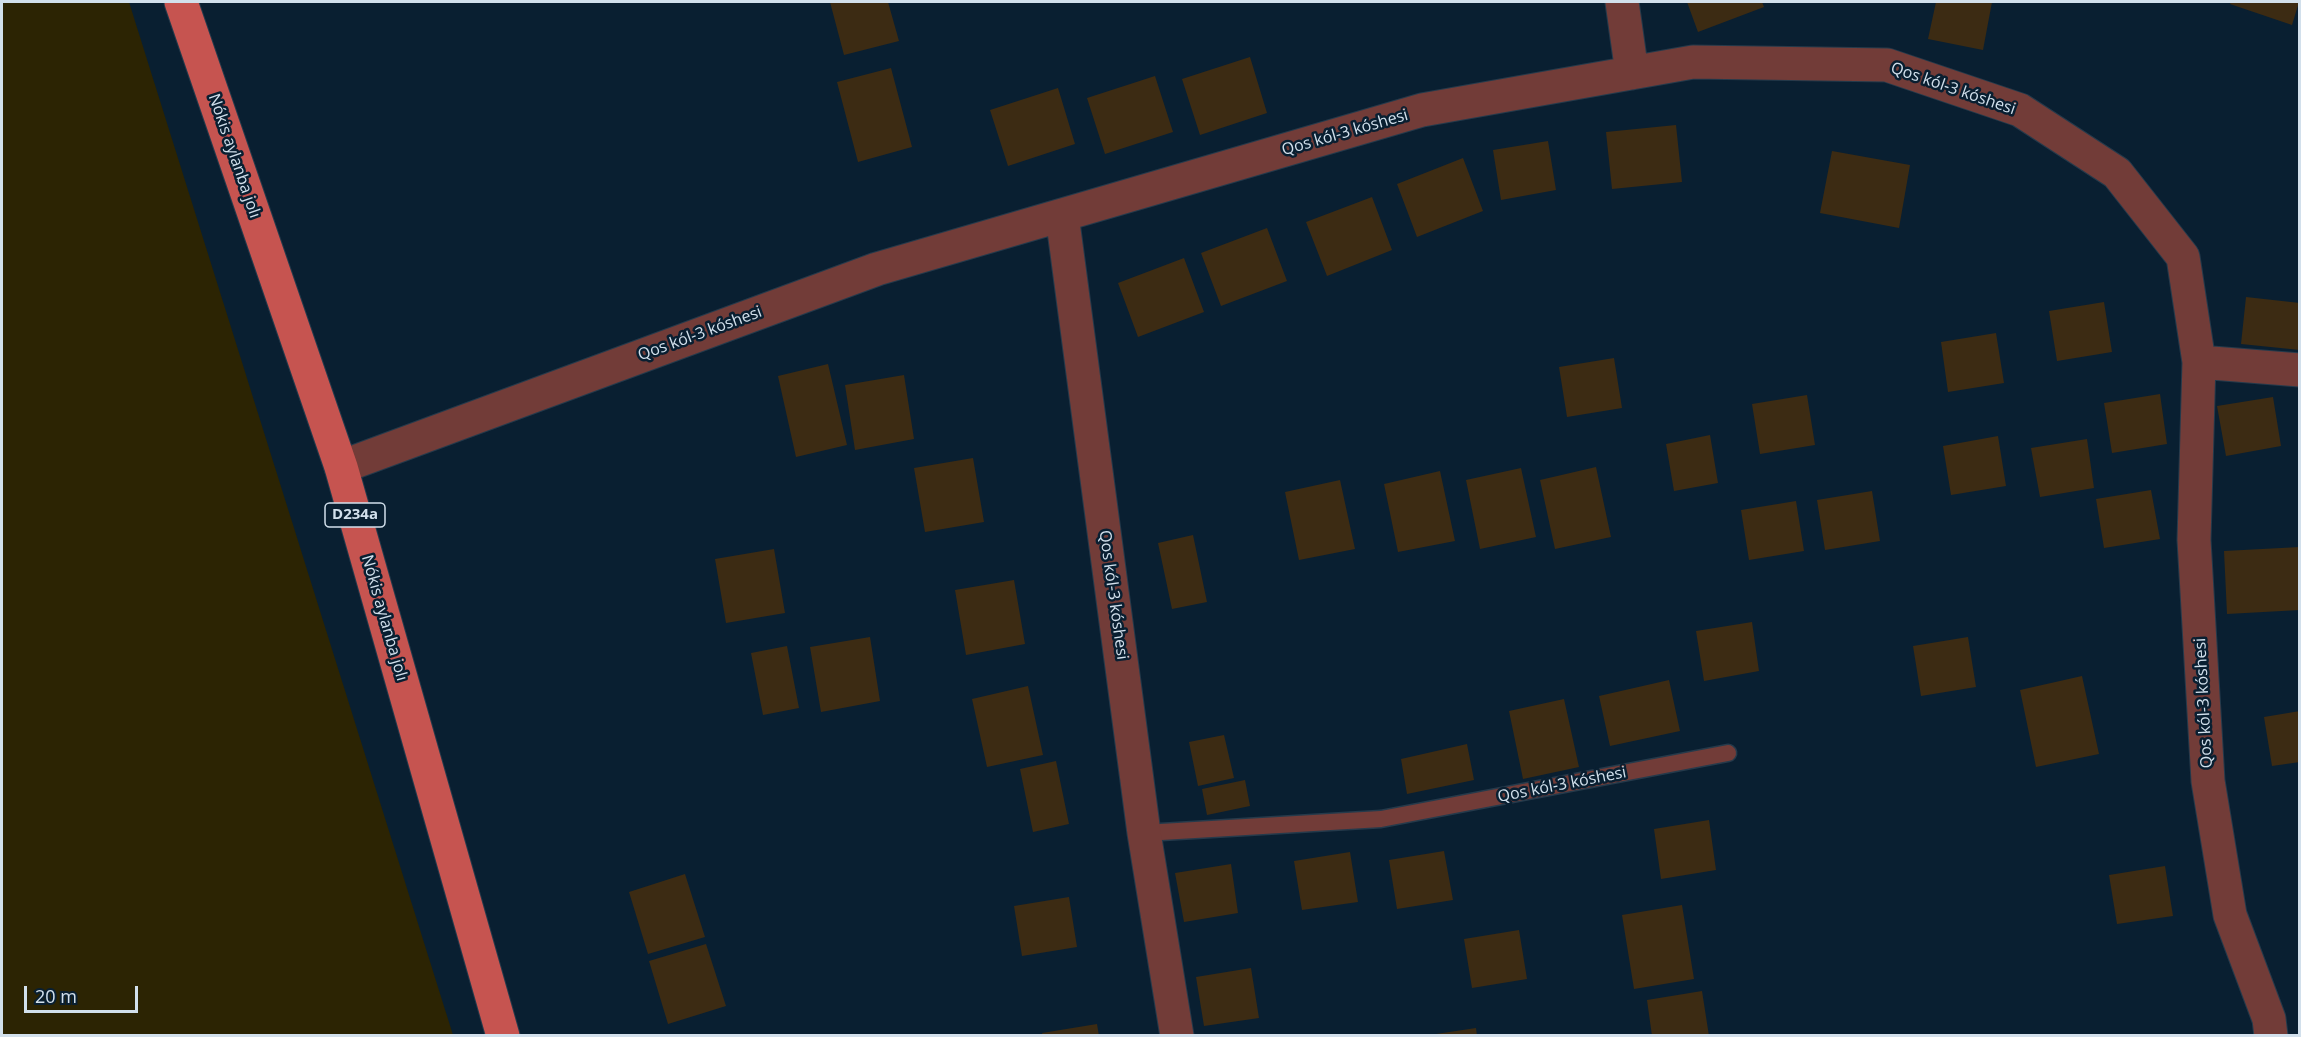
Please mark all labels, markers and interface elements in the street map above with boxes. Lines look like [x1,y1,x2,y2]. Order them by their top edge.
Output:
street label: Qos kól-3 kóshesi [1888,59,2018,119]
street label: Nókis aylanba jolı [204,91,264,221]
street label: Qos kól-3 kóshesi [1280,106,1410,160]
street label: Qos kól-3 kóshesi [635,303,765,365]
road number: D234a [325,503,385,527]
street label: Qos kól-3 kóshesi [1094,529,1132,661]
street label: Nókis aylanba jolı [357,553,411,683]
street label: Qos kól-3 kóshesi [2191,637,2217,769]
street label: Qos kól-3 kóshesi [1496,763,1628,807]
scale bar [27,974,141,1012]
text: 20 m [35,984,77,1008]

